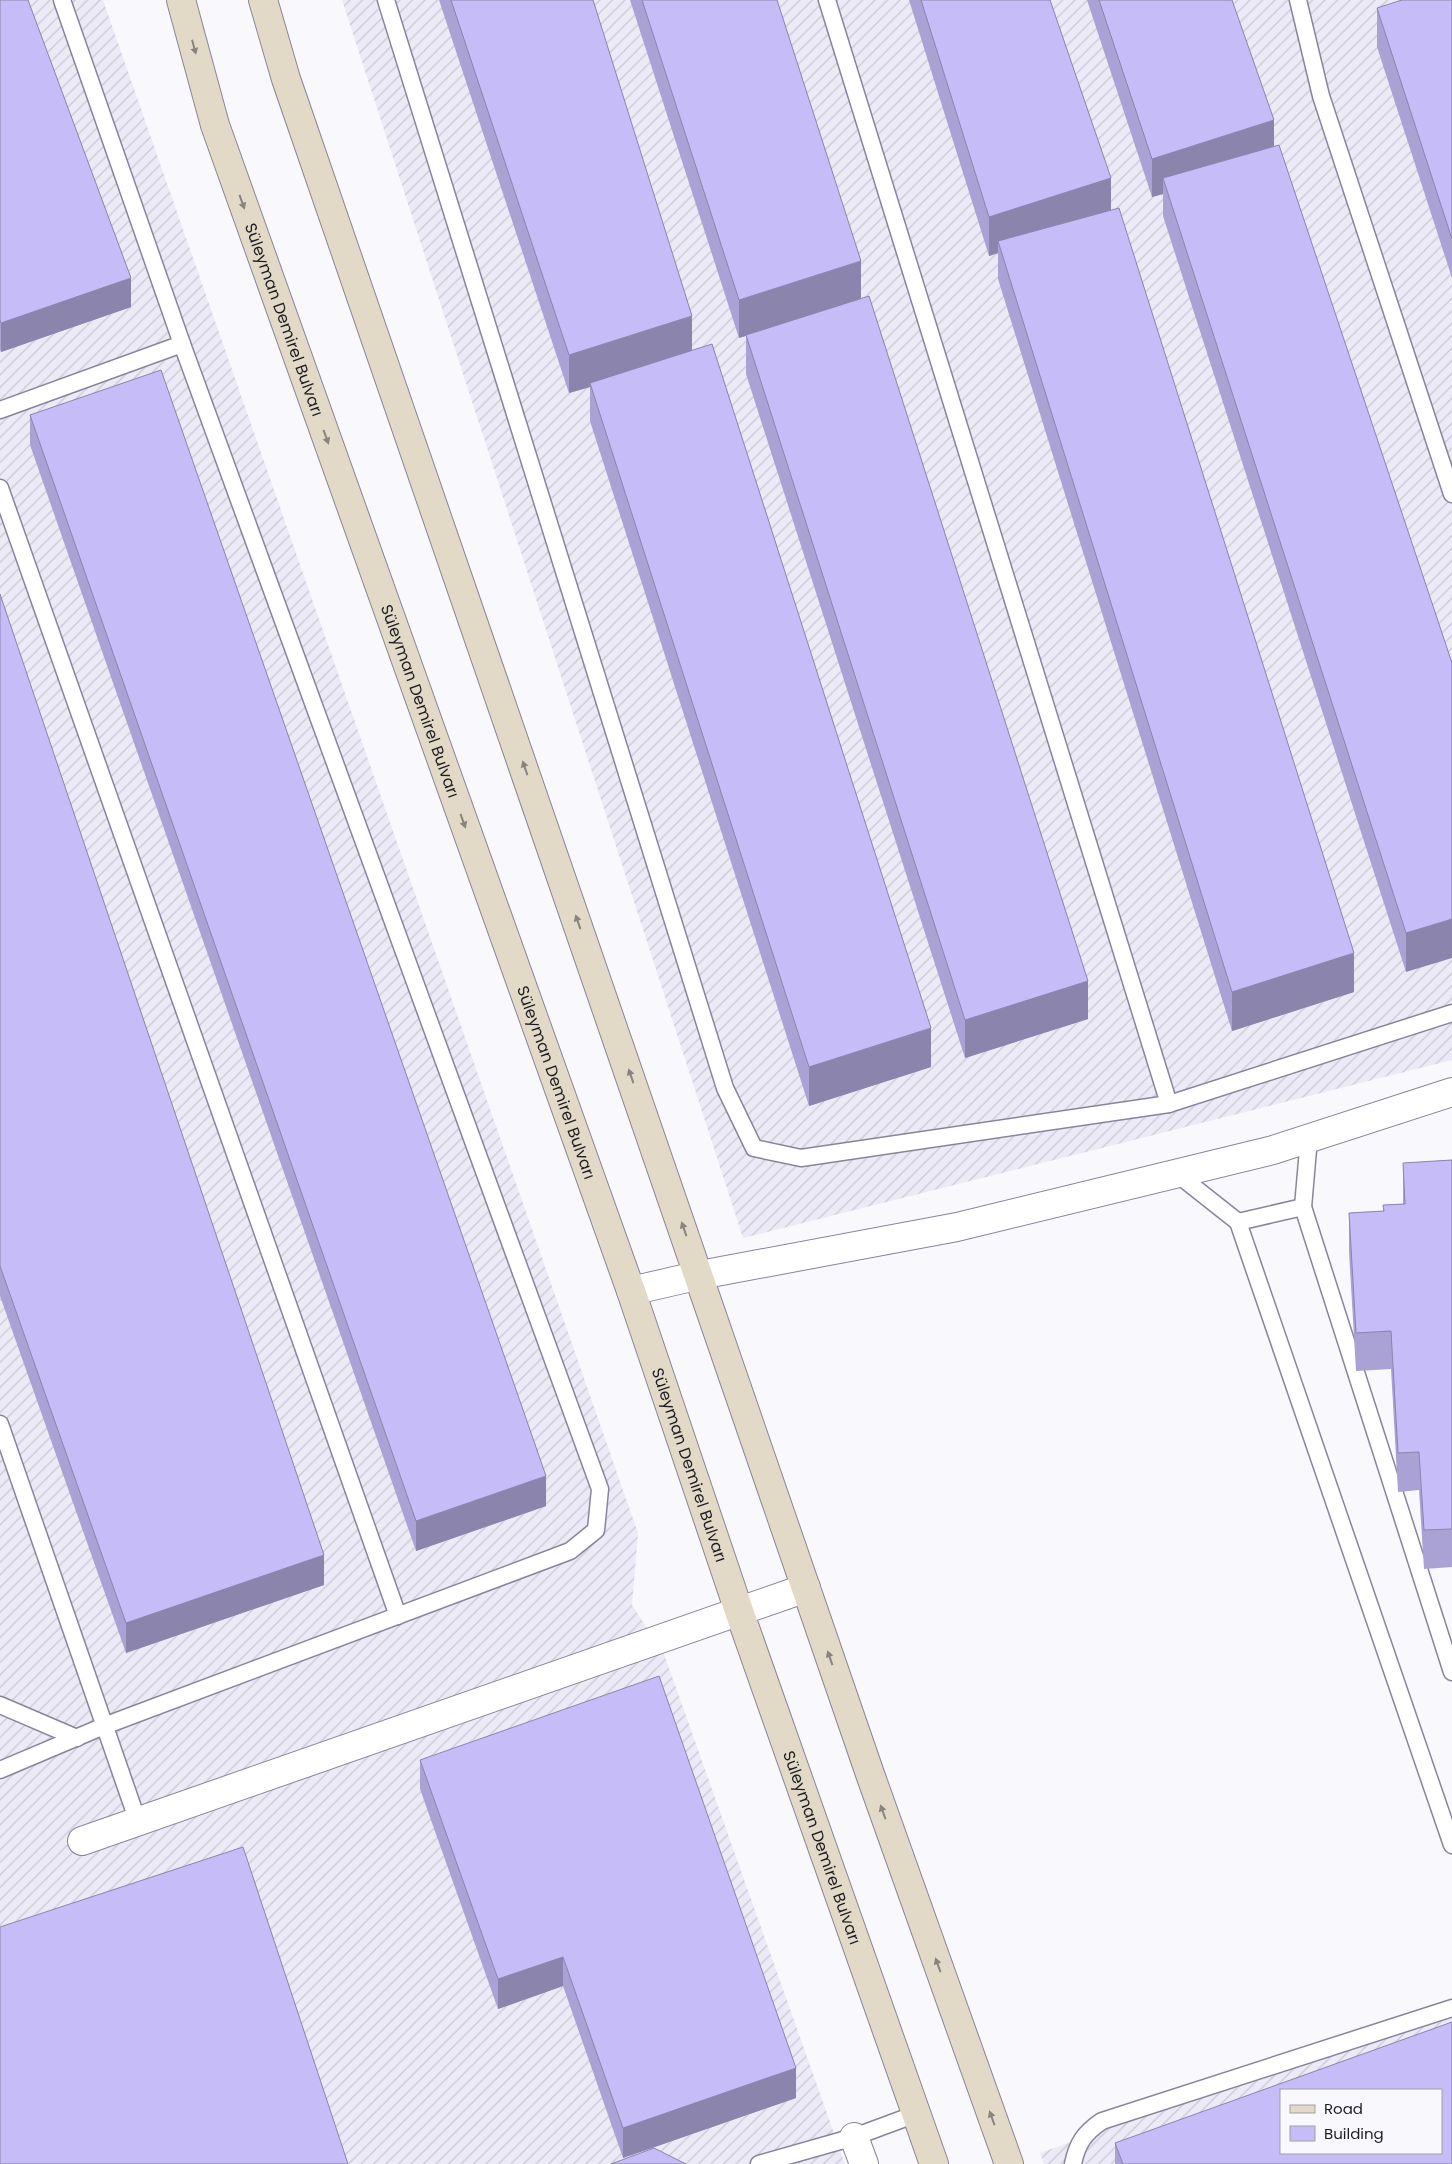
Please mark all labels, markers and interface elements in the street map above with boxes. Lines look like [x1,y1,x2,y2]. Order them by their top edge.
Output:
one-way arrow [190,40,198,55]
one-way arrow [238,195,246,210]
street label: Süleyman Demirel Bulvarı [239,220,329,419]
one-way arrow [323,430,330,445]
street label: Süleyman Demirel Bulvarı [375,601,465,801]
one-way arrow [520,761,528,776]
one-way arrow [460,814,468,829]
one-way arrow [574,914,582,929]
street label: Süleyman Demirel Bulvarı [511,983,601,1182]
one-way arrow [627,1068,634,1083]
one-way arrow [680,1221,688,1236]
street label: Süleyman Demirel Bulvarı [646,1365,733,1565]
one-way arrow [826,1650,834,1665]
street label: Süleyman Demirel Bulvarı [777,1748,867,1948]
one-way arrow [879,1804,887,1819]
one-way arrow [934,1957,942,1972]
legend [1280,2089,1442,2154]
text: Road [1324,2098,1363,2119]
one-way arrow [988,2110,996,2125]
text: Building [1324,2123,1384,2144]

